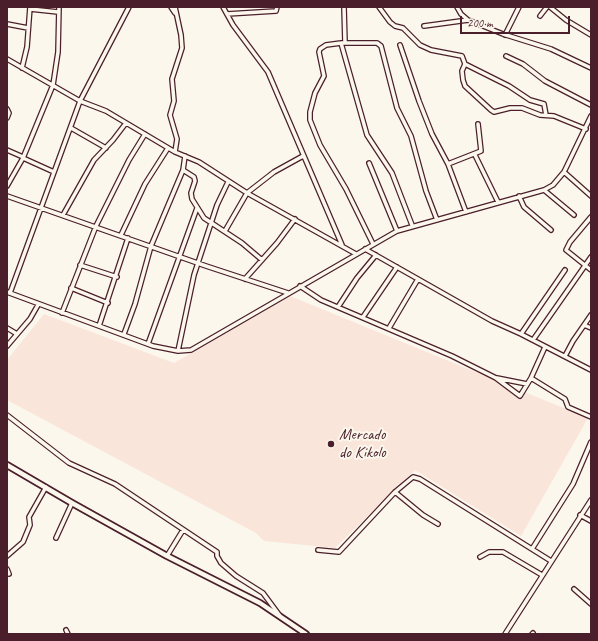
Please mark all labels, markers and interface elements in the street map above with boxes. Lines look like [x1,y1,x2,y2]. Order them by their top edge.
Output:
scale bar [462,8,572,34]
text: 200 m [467,15,493,31]
place label: Mercado do Kikolo [339,425,386,463]
marker: Mercado do Kikolo [326,439,336,449]

